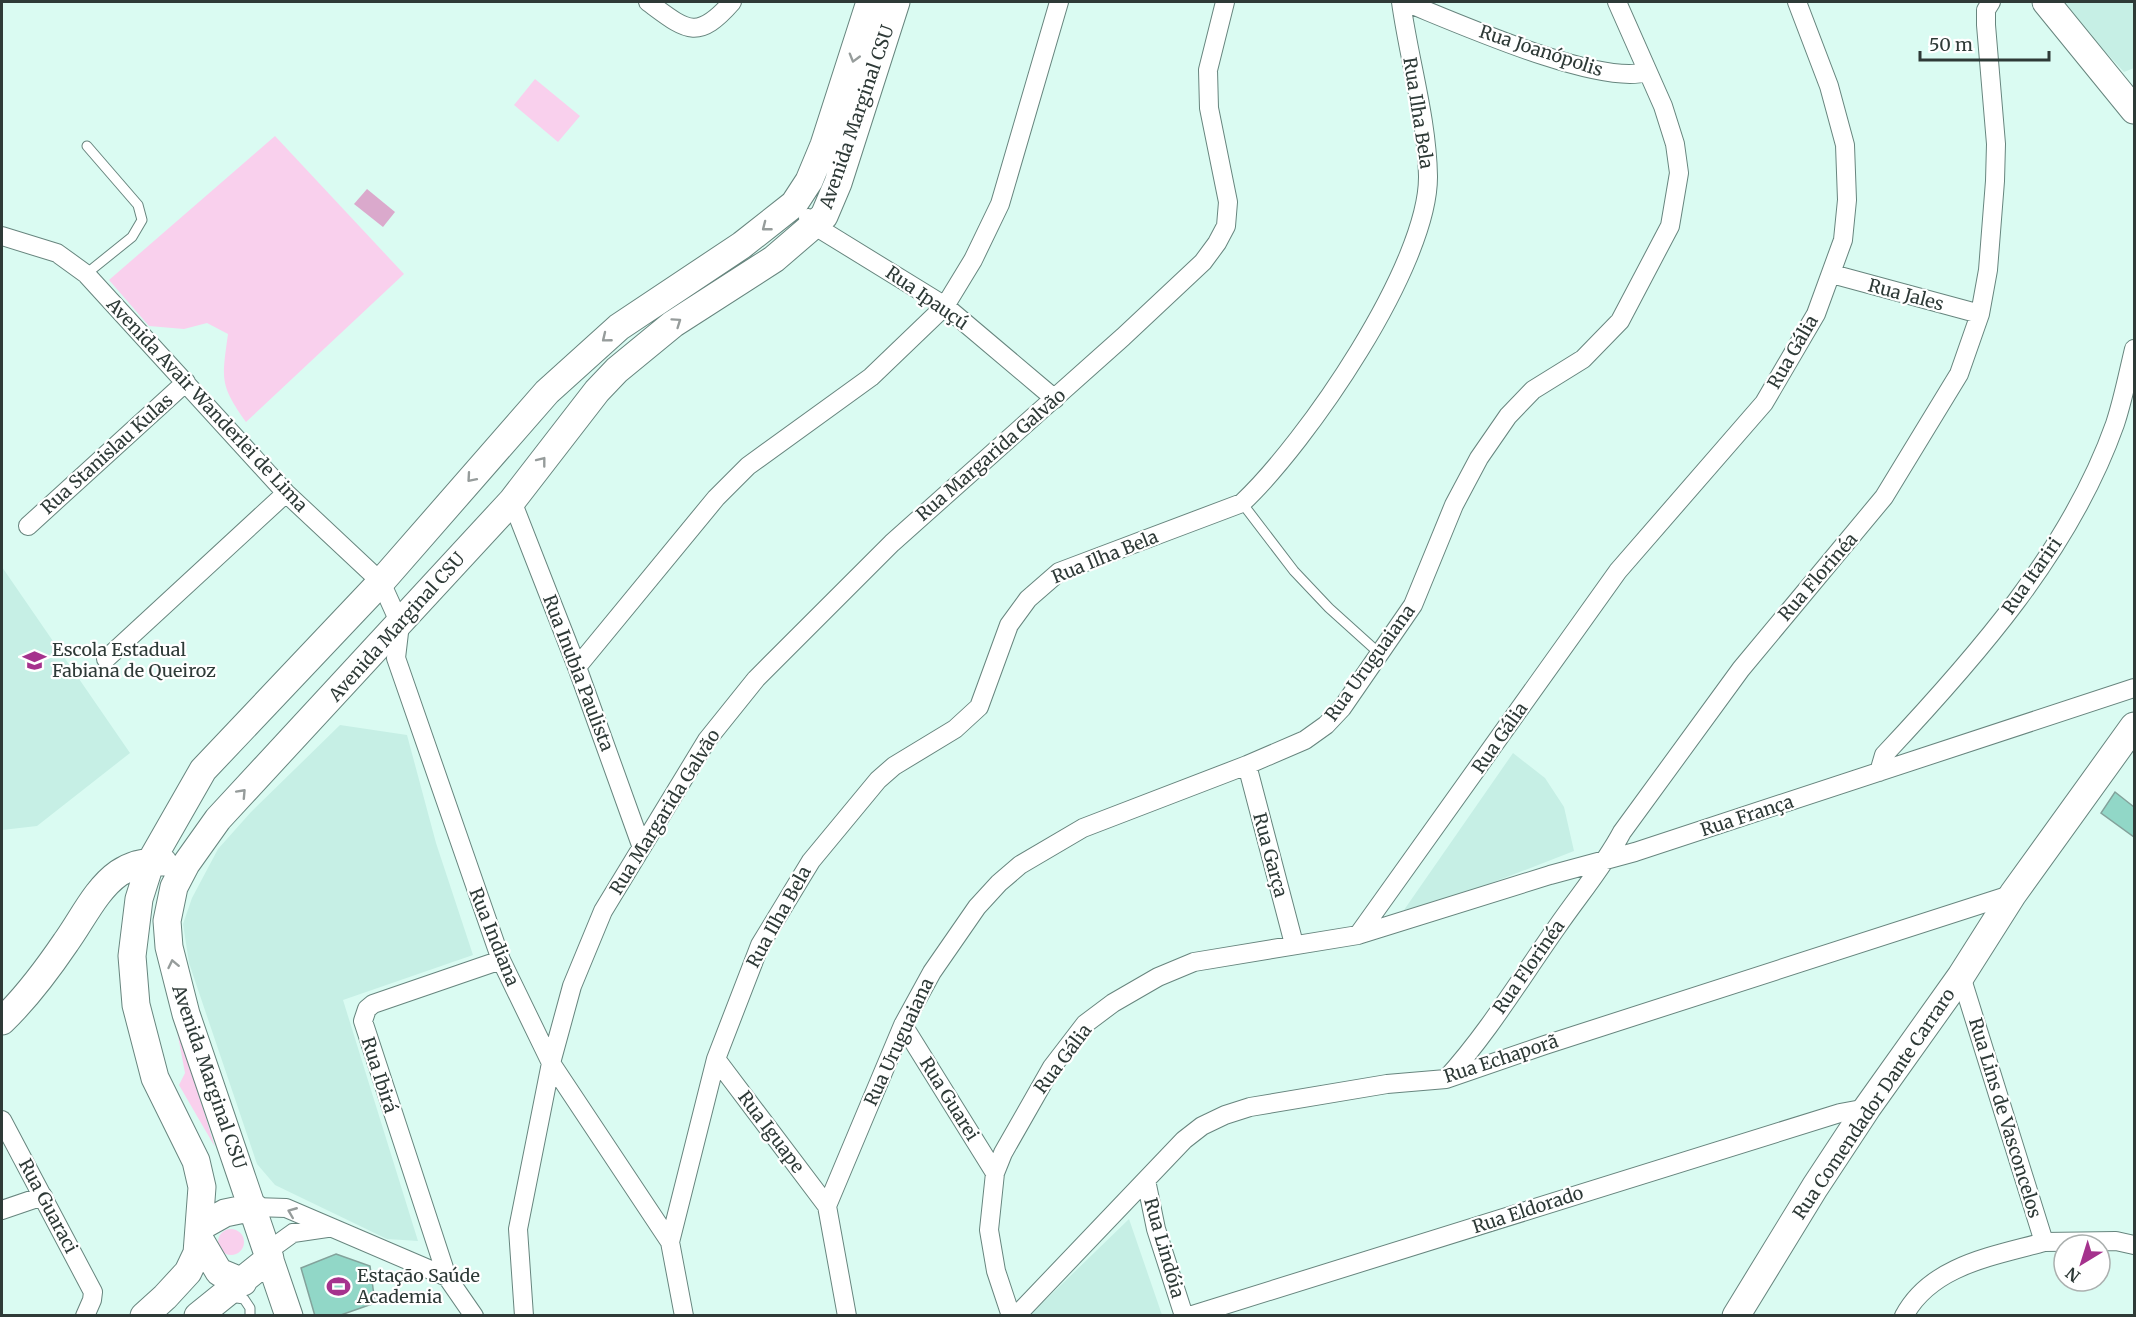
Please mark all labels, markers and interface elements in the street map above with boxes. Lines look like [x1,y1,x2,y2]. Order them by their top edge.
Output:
street label: Rua Joanópolis [1476,20,1606,81]
street label: Avenida Marginal CSU [814,21,899,213]
scale bar [1920,24,2049,62]
text: 50 m [1929,33,1973,56]
one-way arrow [848,53,861,63]
street label: Rua Ilha Bela [1398,55,1439,171]
one-way arrow [762,220,773,231]
street label: Rua Ipauçú [881,261,973,335]
street label: Rua Jales [1866,273,1947,316]
street label: Avenida Avair Wanderlei de Lima [101,292,313,517]
street label: Rua Gália [1762,310,1823,393]
one-way arrow [670,318,681,329]
one-way arrow [602,330,613,341]
street label: Rua Margarida Galvão [911,383,1070,526]
street label: Rua Stanislau Kulas [36,388,177,519]
one-way arrow [535,457,546,468]
one-way arrow [467,472,478,482]
street label: Rua Ilha Bela [1048,525,1162,588]
street label: Rua Florinéa [1773,528,1862,625]
street label: Rua Itariri [1997,533,2066,619]
street label: Avenida Marginal CSU [323,547,470,707]
street label: Rua Inubia Paulista [538,591,619,755]
street label: Rua Uruguaiana [1320,600,1420,726]
place label: Escola Estadual Fabiana de Queiroz [52,638,216,682]
school or university icon: Escola Estadual Fabiana de Queiroz [21,647,47,673]
street label: Rua Gália [1467,698,1533,778]
street label: Rua Margarida Galvão [604,725,725,899]
one-way arrow [235,789,246,799]
street label: Rua França [1698,790,1796,841]
street label: Rua Garça [1248,810,1293,900]
street label: Rua Ilha Bela [741,862,816,972]
street label: Rua Indiana [464,884,525,990]
street label: Rua Florinéa [1488,915,1570,1018]
one-way arrow [167,959,180,969]
street label: Rua Uruguaiana [859,974,938,1109]
street label: Avenida Marginal CSU [167,981,252,1172]
street label: Rua Comendador Dante Carraro [1788,984,1960,1224]
street label: Rua Lins de Vasconcelos [1964,1015,2047,1221]
street label: Rua Gália [1029,1019,1096,1098]
street label: Rua Echaporã [1441,1029,1561,1088]
street label: Rua Ibirá [356,1034,403,1116]
street label: Rua Guarei [915,1053,984,1145]
street label: Rua Iguape [733,1086,810,1177]
street label: Rua Guaraci [14,1154,83,1257]
street label: Rua Eldorado [1470,1181,1586,1238]
street label: Rua Lindóia [1139,1195,1190,1301]
one-way arrow [287,1207,298,1219]
north arrow [2052,1233,2112,1293]
text: N [2061,1263,2084,1287]
place label: Estação Saúde Academia [356,1264,480,1308]
sports icon: Estação Saúde Academia [326,1273,352,1299]

